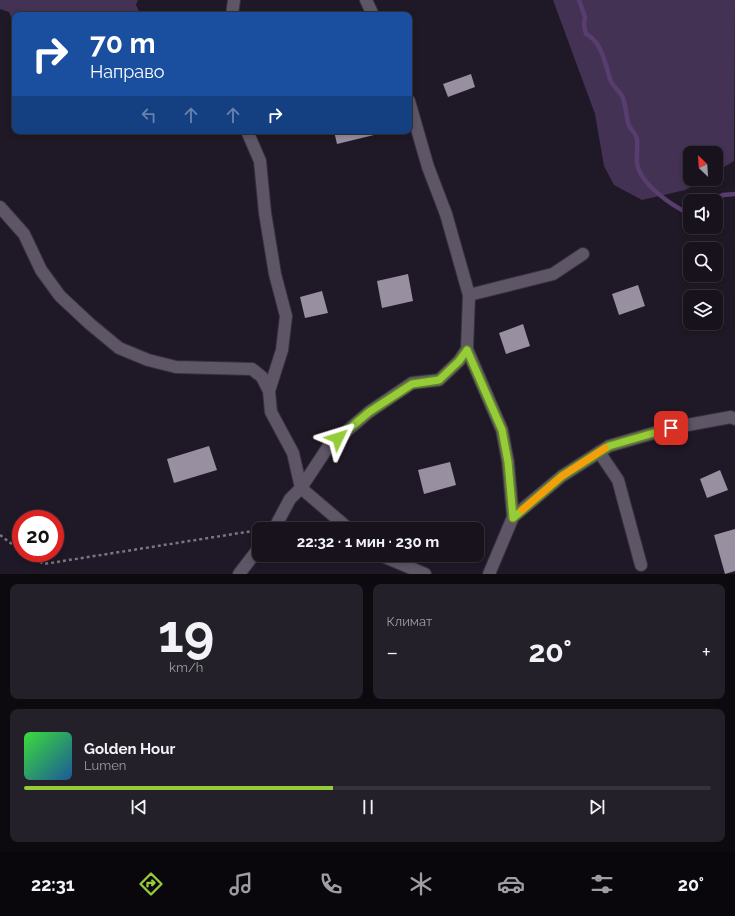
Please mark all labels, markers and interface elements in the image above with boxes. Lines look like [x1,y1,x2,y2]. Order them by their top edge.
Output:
text: 70 m [90,27,156,60]
icon: right [24,28,76,80]
text: Направо [90,61,164,82]
icon: left [138,104,160,126]
icon: ahead [180,104,202,126]
icon: ahead [222,104,244,126]
icon: right [264,104,286,126]
north arrow [683,146,723,186]
map controls [683,146,723,330]
button: sound [683,194,723,234]
button: search [683,242,723,282]
button: layers [683,290,723,330]
pin [654,411,688,445]
position arrow [317,417,359,459]
icon: arrive [660,417,682,439]
speed limit sign: 20 [12,510,64,562]
text: 22:32 · 1 мин · 230 m [297,533,439,551]
text: 19 [158,603,214,664]
text: Климат [387,614,432,629]
text: 20° [528,634,572,669]
text: − [387,639,398,665]
text: + [702,639,711,665]
text: km/h [169,660,203,675]
text: Golden Hour [84,740,175,758]
text: Lumen [84,758,126,773]
icon: previous [128,796,150,818]
icon: pause [357,796,379,818]
icon: next [586,796,608,818]
icon: directions [137,870,165,898]
icon: music [227,870,255,898]
icon: phone [317,870,345,898]
icon: climate [407,870,435,898]
icon: car [497,870,525,898]
icon: filters [588,870,616,898]
text: 22:31 [31,874,75,895]
text: 20° [678,874,704,895]

